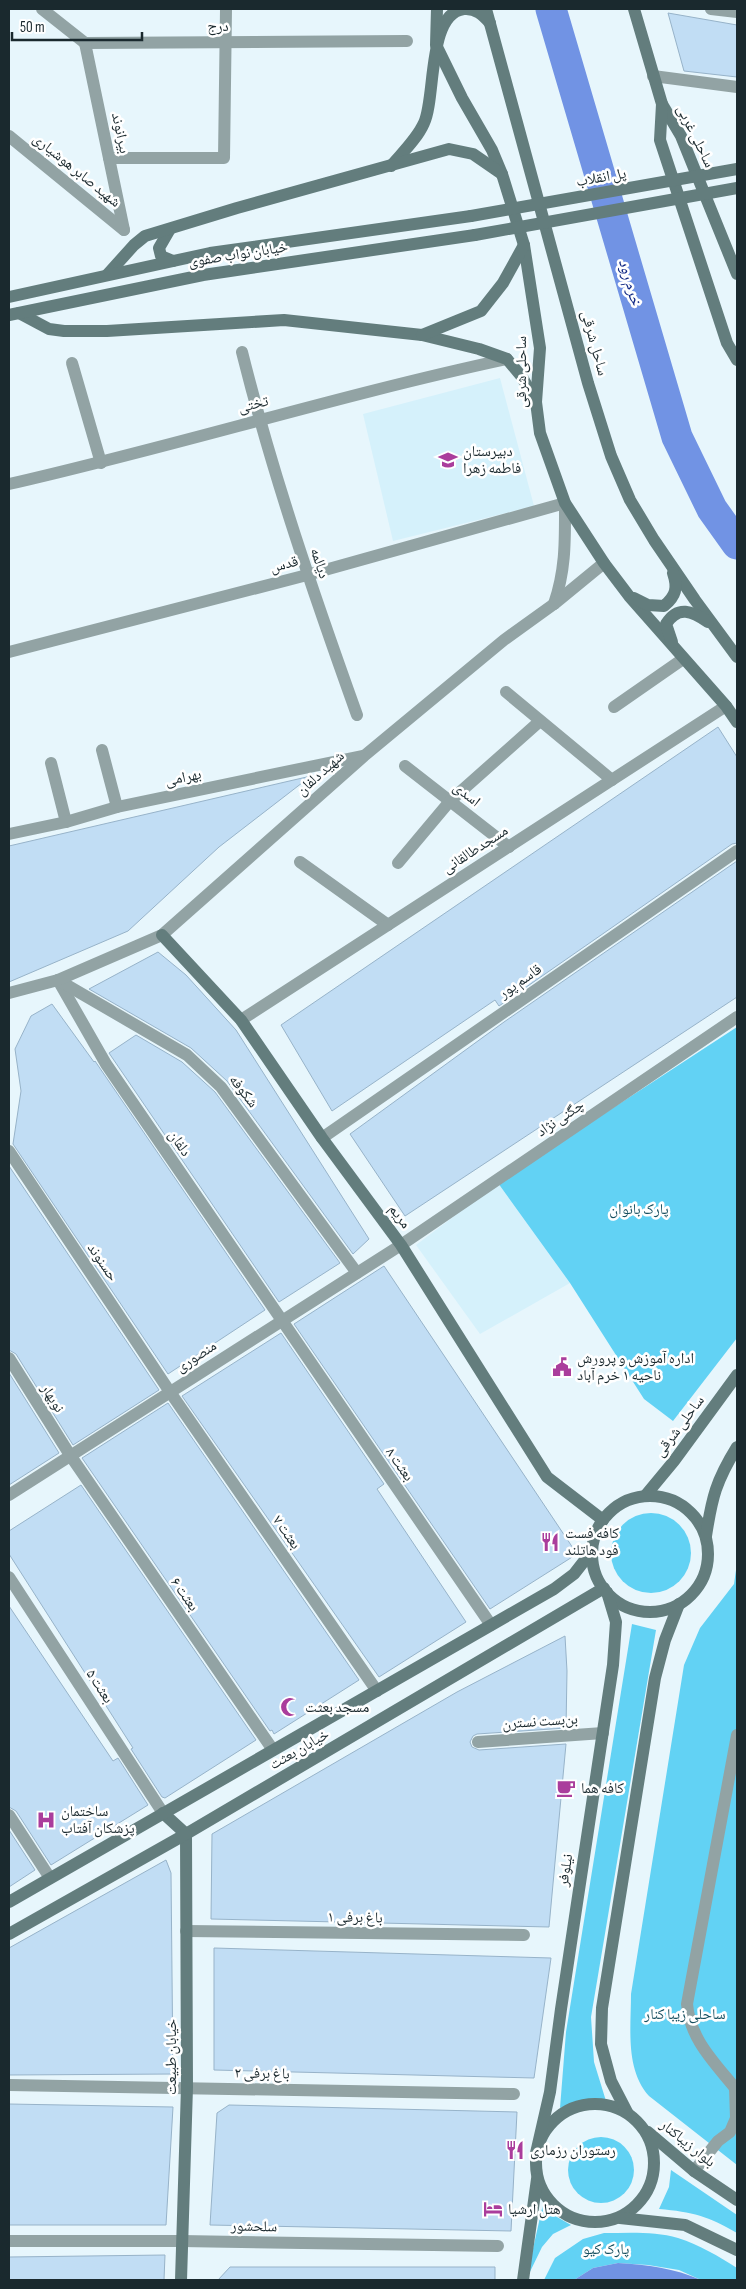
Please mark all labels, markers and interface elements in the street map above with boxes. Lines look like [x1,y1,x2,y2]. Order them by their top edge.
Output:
scale bar [12,10,142,42]
street label: درج [207,17,229,36]
text: 50 m [20,18,45,37]
street label: ساحلی غربی [672,102,719,171]
street label: بیرانوند [107,111,134,155]
street label: شهید صابر هوشیاری [29,129,124,212]
street label: پل انقلاب [575,164,628,191]
street label: خیابان نواب صفوی [187,237,290,272]
water label: خرم رود [614,257,645,309]
street label: ساحل شرقی [577,308,612,378]
street label: ساحلی شرقی [512,336,531,408]
street label: تختی [236,391,271,418]
place label: دبیرستان فاطمه زهرا [463,442,521,478]
school or university icon: دبیرستان فاطمه زهرا [437,449,459,471]
street label: دیالمه [306,545,333,581]
street label: قدس [268,552,300,577]
street label: شهید دلفان [292,747,348,800]
street label: بهرامی [163,764,203,791]
street label: اسدی [449,778,484,811]
street label: مسجدطالقانی [439,821,512,878]
street label: قاسم پور [494,960,545,1004]
street label: شکوفه [225,1071,263,1112]
street label: چگنی نژاد [533,1095,588,1141]
street label: دلفان [164,1126,195,1160]
street label: مریم [384,1200,415,1233]
park label: پارک بانوان [609,1200,669,1219]
street label: حسنوند [83,1240,122,1285]
street label: منصوری [172,1336,220,1377]
place label: اداره آموزش و پرورش ناحیه ۱ خرم آباد [577,1349,694,1385]
public building icon: اداره آموزش و پرورش ناحیه ۱ خرم آباد [551,1356,573,1378]
street label: نوبهار [36,1379,69,1416]
street label: ساحلی شرقی [650,1392,709,1461]
street label: بعثت ۸ [381,1444,418,1485]
street label: بعثت ۷ [268,1512,305,1553]
place label: کافه فست فود هاتلند [565,1524,619,1560]
restaurant icon: کافه فست فود هاتلند [539,1531,561,1553]
street label: بعثت ۶ [166,1574,203,1615]
street label: بعثت ۵ [81,1666,118,1707]
mosque icon: مسجد بعثت [279,1696,301,1718]
place label: مسجد بعثت [305,1698,369,1717]
street label: بن‌بست نسترن [501,1709,579,1734]
street label: خیابان بعثت [266,1725,333,1774]
cafe icon: کافه هما [555,1777,577,1799]
place label: کافه هما [581,1779,624,1798]
place label: ساختمان پزشکان آفتاب [61,1802,135,1838]
hospital icon: ساختمان پزشکان آفتاب [35,1809,57,1831]
street label: نیلوفر [553,1852,577,1889]
street label: باغ برفی ۱ [327,1908,383,1927]
park label: ساحلی زیبا کنار [643,2005,726,2024]
street label: خیابان طبیعت [162,2019,181,2095]
street label: باغ برفی ۲ [234,2064,290,2083]
street label: بلوار زیباکنار [655,2115,719,2171]
restaurant icon: رستوران رزماری [504,2139,526,2161]
place label: رستوران رزماری [530,2141,616,2160]
hotel icon: هتل ارشیا [482,2198,504,2220]
place label: هتل ارشیا [508,2200,561,2219]
street label: سلحشور [230,2217,277,2236]
park label: پارک کیو [583,2240,629,2259]

